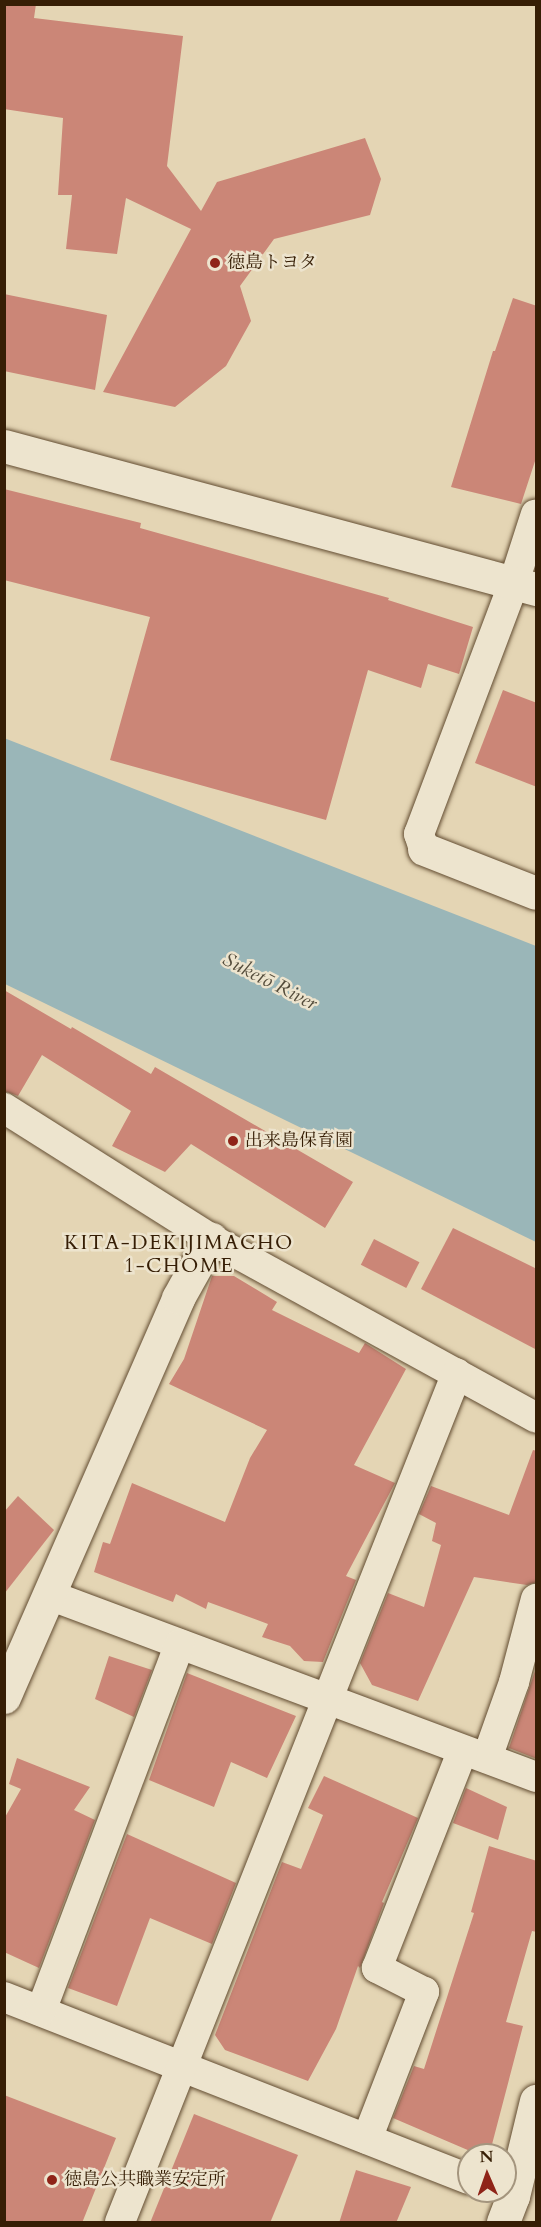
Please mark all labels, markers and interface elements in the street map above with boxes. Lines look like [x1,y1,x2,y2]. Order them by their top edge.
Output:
place label: 徳島トヨタ [227,252,317,274]
marker: 徳島トヨタ [208,256,222,270]
water label: Suketō River [219,947,321,1015]
place label: 出来島保育園 [245,1130,353,1152]
marker: 出来島保育園 [226,1134,240,1148]
district label: KITA-DEKIJIMACHO 1-CHOME [64,1231,294,1278]
north arrow [457,2143,517,2203]
text: N [479,2146,494,2168]
place label: 徳島公共職業安定所 [64,2169,226,2191]
marker: 徳島公共職業安定所 [45,2173,59,2187]

